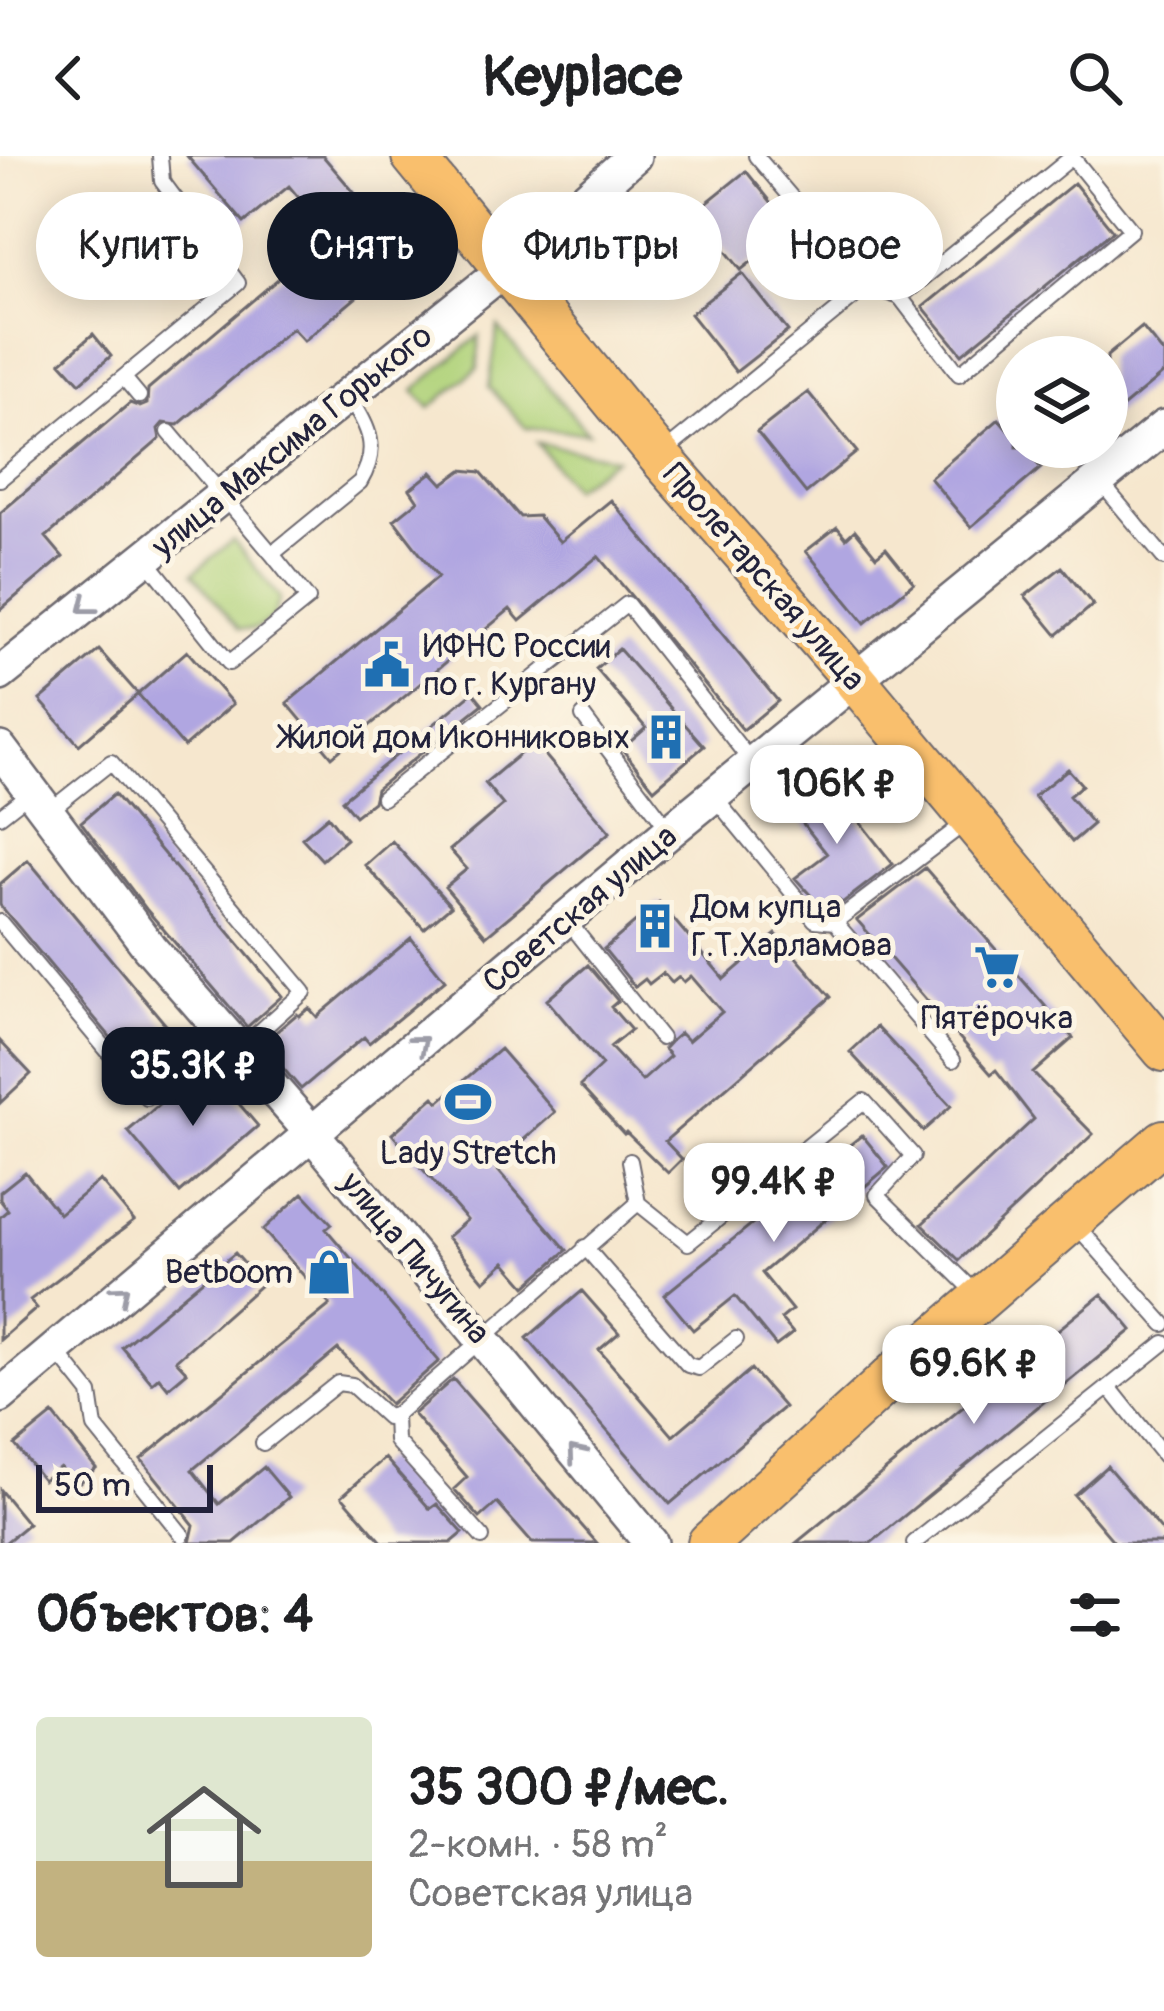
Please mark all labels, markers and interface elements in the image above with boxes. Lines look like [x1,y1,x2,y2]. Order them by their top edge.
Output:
text: Keyplace [482,44,682,112]
icon: back [36,45,102,111]
icon: search [1062,45,1128,111]
chip: Купить [36,192,243,300]
chip: Снять [267,192,458,300]
chip: Фильтры [482,192,722,300]
chip: Новое [746,192,943,300]
street label: улица Максима Горького [143,315,441,567]
map controls [996,336,1128,468]
button: layers [996,336,1128,468]
street label: Пролетарская улица [654,455,874,699]
one-way arrow [77,592,99,613]
place label: ИФНС России по г. Кургану [423,626,611,705]
public building icon: ИФНС России по г. Кургану [362,640,412,690]
building icon: Жилой дом Иконниковых [641,712,691,762]
place label: Жилой дом Иконниковых [275,717,630,758]
pin: 106K ₽ [739,745,935,847]
text: 106K ₽ [777,759,897,808]
street label: Советская улица [474,816,686,1002]
place label: Дом купца Г.Т.Харламова [690,887,892,966]
building icon: Дом купца Г.Т.Харламова [630,901,680,951]
supermarket icon: Пятёрочка [972,942,1022,992]
place label: Пятёрочка [921,998,1073,1039]
pin: 35.3K ₽ [82,1027,304,1129]
one-way arrow [407,1036,429,1057]
text: 35.3K ₽ [129,1041,257,1090]
sports icon: Lady Stretch [443,1077,493,1127]
place label: Lady Stretch [380,1133,556,1174]
pin: 99.4K ₽ [663,1143,885,1245]
text: 99.4K ₽ [711,1157,837,1206]
street label: улица Пичугина [330,1163,499,1353]
shop icon: Betboom [304,1247,354,1297]
place label: Betboom [165,1252,293,1293]
one-way arrow [107,1286,129,1308]
pin: 69.6K ₽ [863,1325,1085,1427]
text: 69.6K ₽ [909,1339,1039,1388]
one-way arrow [569,1445,591,1467]
scale bar [36,1459,213,1512]
text: 50 m [54,1465,131,1506]
icon: filters [1062,1582,1128,1648]
text: Объектов: 4 [36,1583,313,1647]
text: 35 300 ₽/мес. [408,1756,729,1820]
icon: home [132,1765,276,1909]
text: 2-комн. · 58 m² [408,1820,668,1869]
text: Советская улица [408,1869,693,1918]

